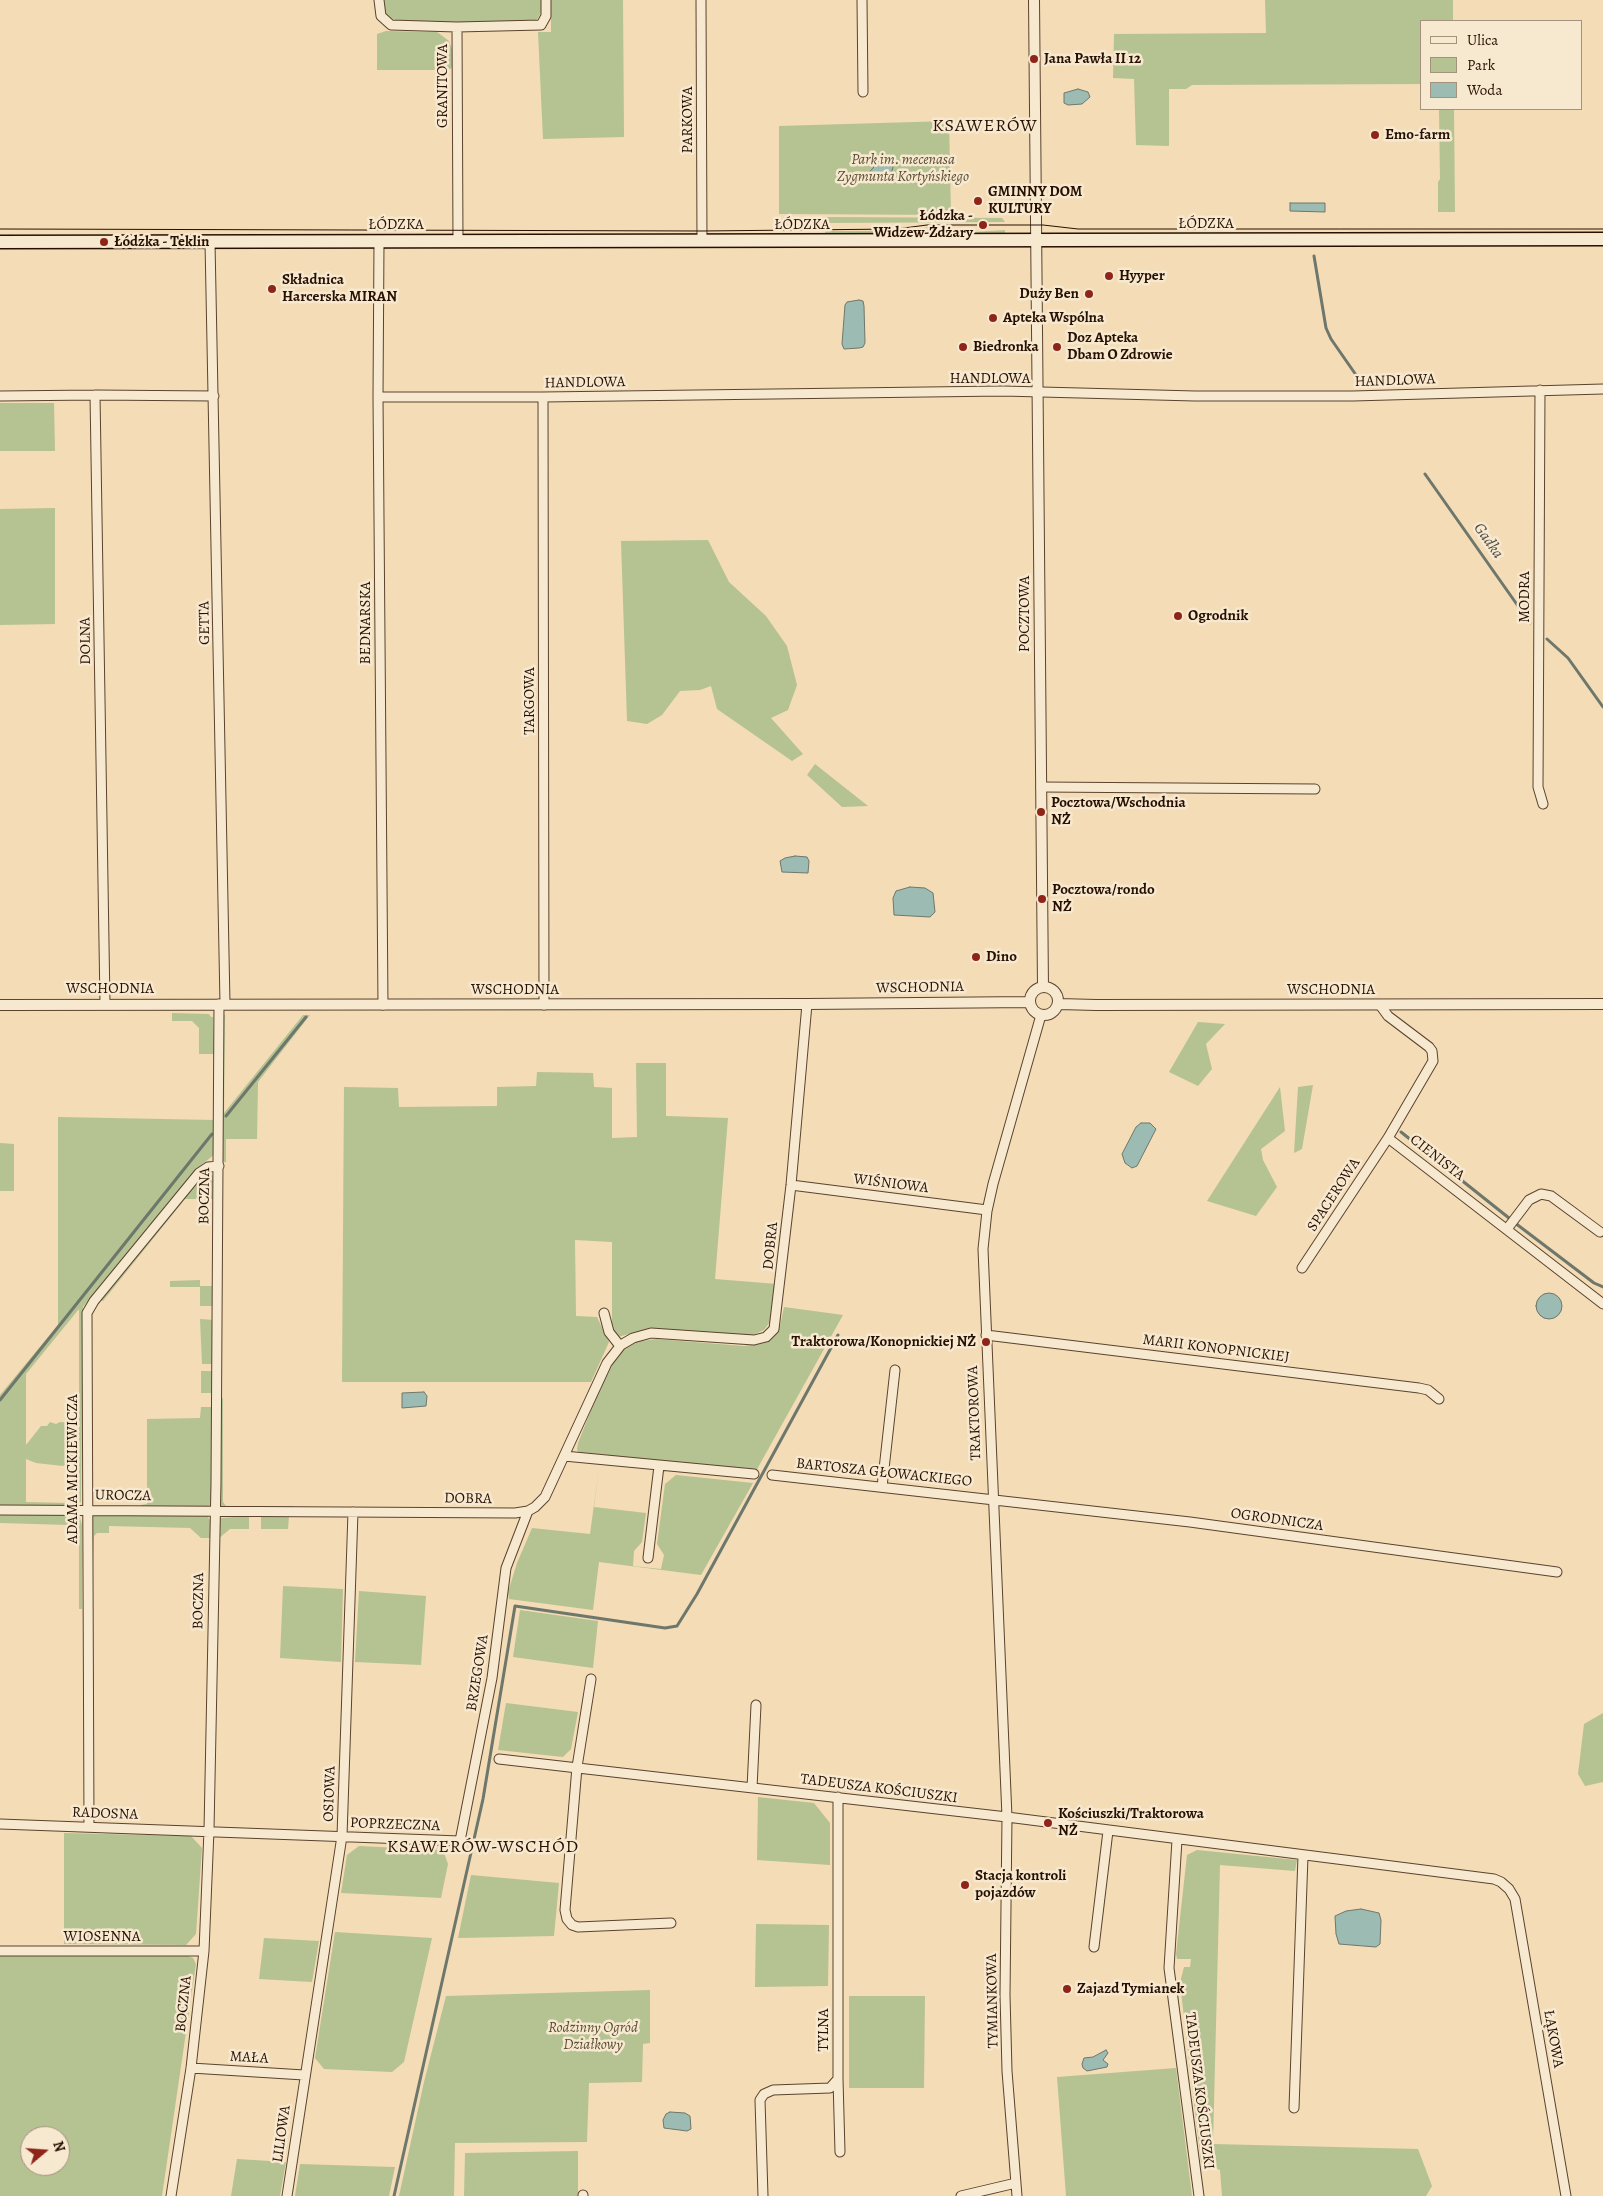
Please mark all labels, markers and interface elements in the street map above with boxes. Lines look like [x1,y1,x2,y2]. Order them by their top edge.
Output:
legend [1420,20,1583,110]
text: Ulica [1467,30,1498,50]
street label: GRANITOWA [434,44,452,128]
place label: Jana Pawła II 12 [1044,50,1141,68]
marker: Jana Pawła II 12 [1028,53,1040,65]
text: Park [1467,55,1495,75]
text: Woda [1467,80,1502,100]
street label: PARKOWA [679,86,697,154]
district label: KSAWERÓW [931,116,1039,138]
place label: Emo-farm [1385,126,1450,144]
marker: Emo-farm [1369,129,1381,141]
park label: Park im. mecenasa Zygmunta Kortyńskiego [837,151,969,186]
place label: GMINNY DOM KULTURY [988,183,1082,218]
marker: GMINNY DOM KULTURY [972,195,984,207]
place label: Łódzka - Widzew-Żdżary [873,207,973,242]
street label: ŁÓDZKA [1178,215,1234,233]
street label: ŁÓDZKA [368,216,424,234]
street label: ŁÓDZKA [774,216,830,234]
marker: Łódzka - Widzew-Żdżary [977,219,989,231]
place label: Łódzka - Teklin [114,233,209,251]
marker: Łódzka - Teklin [98,236,110,248]
place label: Hyyper [1119,267,1165,285]
marker: Hyyper [1103,270,1115,282]
place label: Składnica Harcerska MIRAN [282,271,397,306]
marker: Składnica Harcerska MIRAN [266,283,278,295]
place label: Duży Ben [1019,285,1079,303]
marker: Duży Ben [1083,288,1095,300]
place label: Apteka Wspólna [1003,309,1104,327]
marker: Apteka Wspólna [987,312,999,324]
place label: Doz Apteka Dbam O Zdrowie [1067,329,1173,364]
place label: Biedronka [973,338,1039,356]
marker: Biedronka [957,341,969,353]
marker: Doz Apteka Dbam O Zdrowie [1051,341,1063,353]
street label: HANDLOWA [950,370,1030,388]
street label: HANDLOWA [1354,371,1436,391]
street label: HANDLOWA [544,373,626,393]
water label: Gadka [1469,520,1507,562]
street label: MODRA [1516,571,1534,623]
street label: POCZTOWA [1016,576,1034,652]
street label: BEDNARSKA [357,582,375,664]
street label: GETTA [196,601,214,645]
place label: Ogrodnik [1188,607,1248,625]
marker: Ogrodnik [1172,610,1184,622]
street label: DOLNA [77,617,95,665]
street label: TARGOWA [521,667,539,735]
place label: Pocztowa/Wschodnia NŻ [1051,794,1186,829]
marker: Pocztowa/Wschodnia NŻ [1035,806,1047,818]
place label: Pocztowa/rondo NŻ [1052,881,1155,916]
marker: Pocztowa/rondo NŻ [1036,893,1048,905]
place label: Dino [986,948,1017,966]
marker: Dino [970,951,982,963]
street label: WSCHODNIA [876,978,964,998]
street label: WSCHODNIA [66,980,154,998]
street label: WSCHODNIA [471,981,559,999]
street label: WSCHODNIA [1287,981,1375,999]
street label: CIENISTA [1406,1131,1468,1185]
street label: SPACEROWA [1304,1155,1364,1235]
street label: BOCZNA [196,1168,214,1224]
street label: WIŚNIOWA [852,1170,930,1198]
street label: DOBRA [760,1221,782,1271]
street label: MARII KONOPNICKIEJ [1142,1331,1290,1367]
place label: Traktorowa/Konopnickiej NŻ [791,1333,976,1351]
marker: Traktorowa/Konopnickiej NŻ [980,1336,992,1348]
street label: TRAKTOROWA [964,1365,986,1461]
street label: ADAMA MICKIEWICZA [64,1394,82,1544]
street label: BARTOSZA GŁOWACKIEGO [795,1455,973,1491]
street label: UROCZA [95,1487,151,1505]
street label: DOBRA [444,1490,492,1508]
street label: OGRODNICZA [1230,1505,1324,1535]
street label: BOCZNA [190,1573,208,1629]
street label: BRZEGOWA [463,1633,493,1713]
street label: OSIOWA [320,1766,340,1822]
street label: TADEUSZA KOŚCIUSZKI [799,1770,959,1808]
street label: RADOSNA [72,1804,138,1824]
place label: Kościuszki/Traktorowa NŻ [1058,1805,1204,1840]
street label: POPRZECZNA [349,1814,441,1836]
marker: Kościuszki/Traktorowa NŻ [1042,1817,1054,1829]
district label: KSAWERÓW-WSCHÓD [385,1837,581,1859]
place label: Stacja kontroli pojazdów [975,1867,1066,1902]
marker: Stacja kontroli pojazdów [959,1879,971,1891]
street label: WIOSENNA [64,1928,140,1946]
street label: TYMIANKOWA [983,1953,1003,2049]
street label: BOCZNA [172,1975,196,2033]
place label: Zajazd Tymianek [1077,1980,1184,1998]
marker: Zajazd Tymianek [1061,1983,1073,1995]
street label: TYLNA [815,2009,833,2051]
street label: ŁĄKOWA [1539,2009,1567,2069]
street label: TADEUSZA KOŚCIUSZKI [1180,2011,1218,2171]
park label: Rodzinny Ogród Działkowy [548,2019,638,2054]
street label: MAŁA [229,2048,269,2068]
street label: LILIOWA [269,2104,295,2164]
north arrow [20,2126,70,2176]
text: N [48,2139,69,2154]

